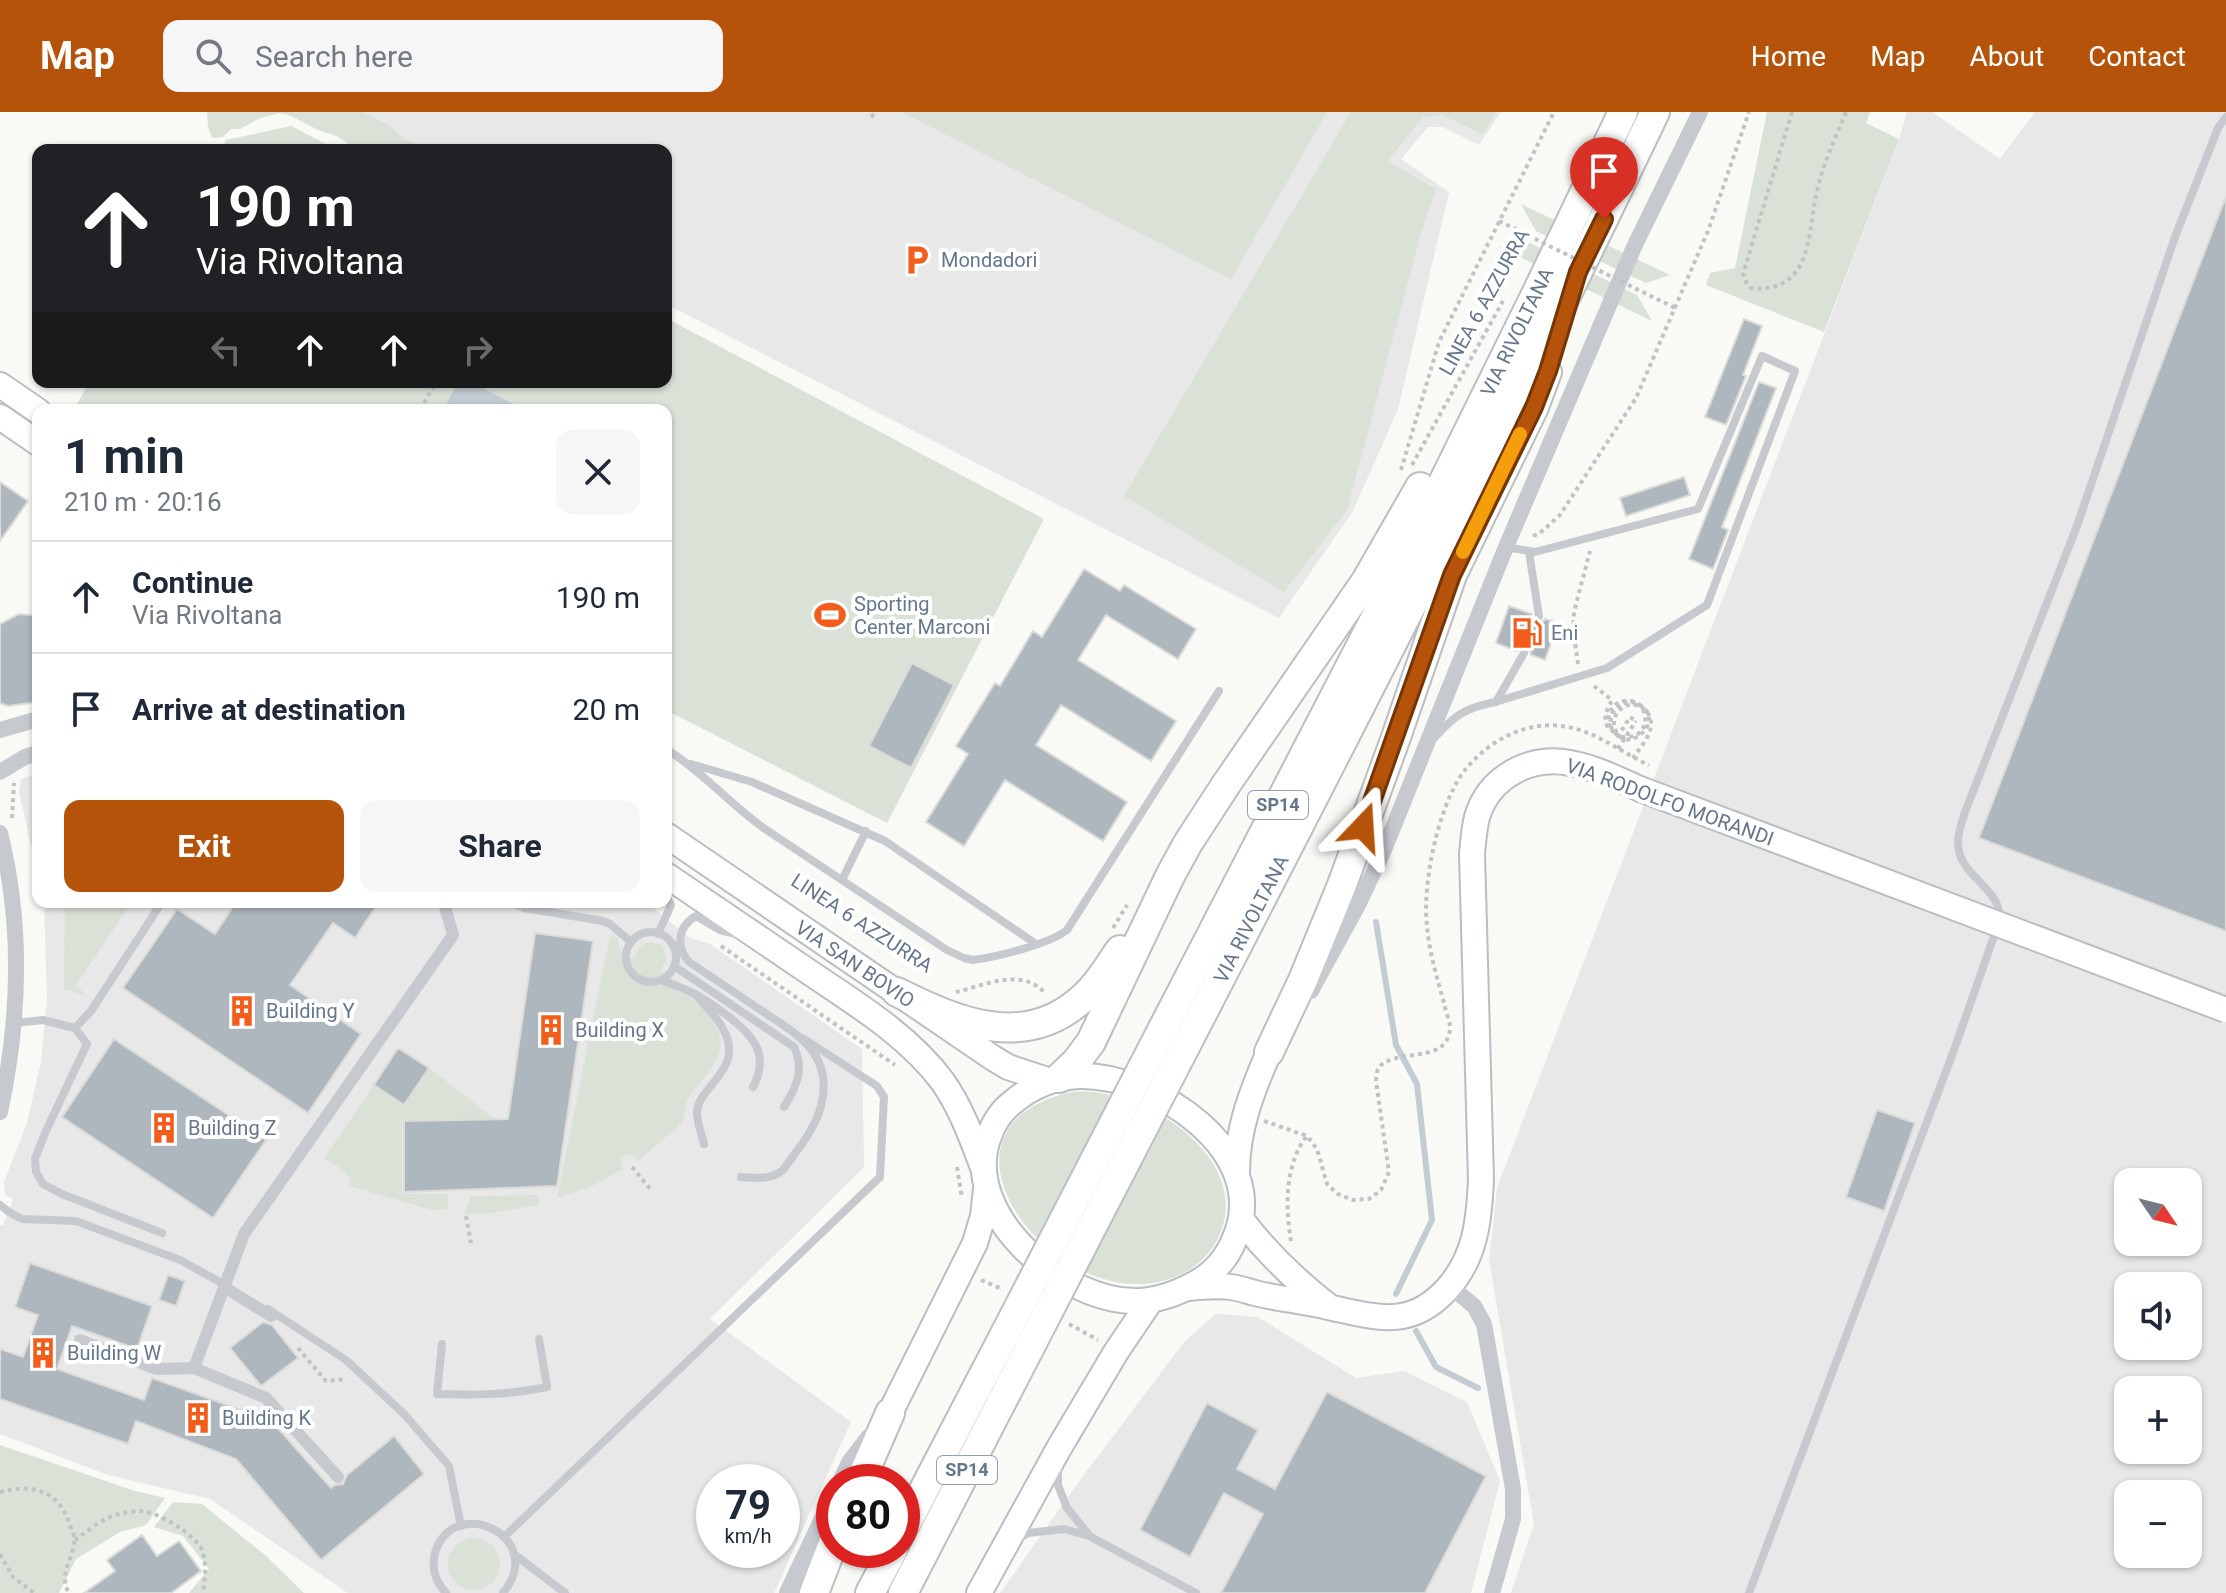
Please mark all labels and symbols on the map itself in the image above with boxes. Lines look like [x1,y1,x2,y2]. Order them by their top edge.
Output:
pin [1570,137,1638,219]
street label: LINEA 6 AZZURRA [1434,225,1534,379]
parking icon: Mondadori [900,243,934,277]
place label: Mondadori [941,248,1037,272]
street label: VIA RIVOLTANA [1475,264,1559,400]
place label: Sporting Center Marconi [854,592,990,639]
sports icon: Sporting Center Marconi [813,598,847,632]
fuel station icon: Eni [1510,616,1544,650]
place label: Eni [1551,621,1578,645]
street label: VIA RODOLFO MORANDI [1563,753,1777,851]
position arrow [1321,785,1405,869]
road number: SP14 [1248,791,1308,819]
street label: VIA RIVOLTANA [1208,851,1294,987]
street label: LINEA 6 AZZURRA [787,868,937,978]
street label: VIA SAN BOVIO [791,915,919,1013]
building icon: Building Y [225,994,259,1028]
place label: Building Y [266,999,355,1023]
building icon: Building X [534,1013,568,1047]
place label: Building X [575,1018,665,1042]
building icon: Building Z [147,1111,181,1145]
place label: Building Z [188,1116,277,1140]
north arrow [2114,1168,2202,1256]
building icon: Building W [26,1336,60,1370]
place label: Building W [67,1341,162,1365]
building icon: Building K [181,1401,215,1435]
place label: Building K [222,1406,312,1430]
road number: SP14 [937,1456,997,1484]
speed limit sign: 80 [816,1464,920,1568]

